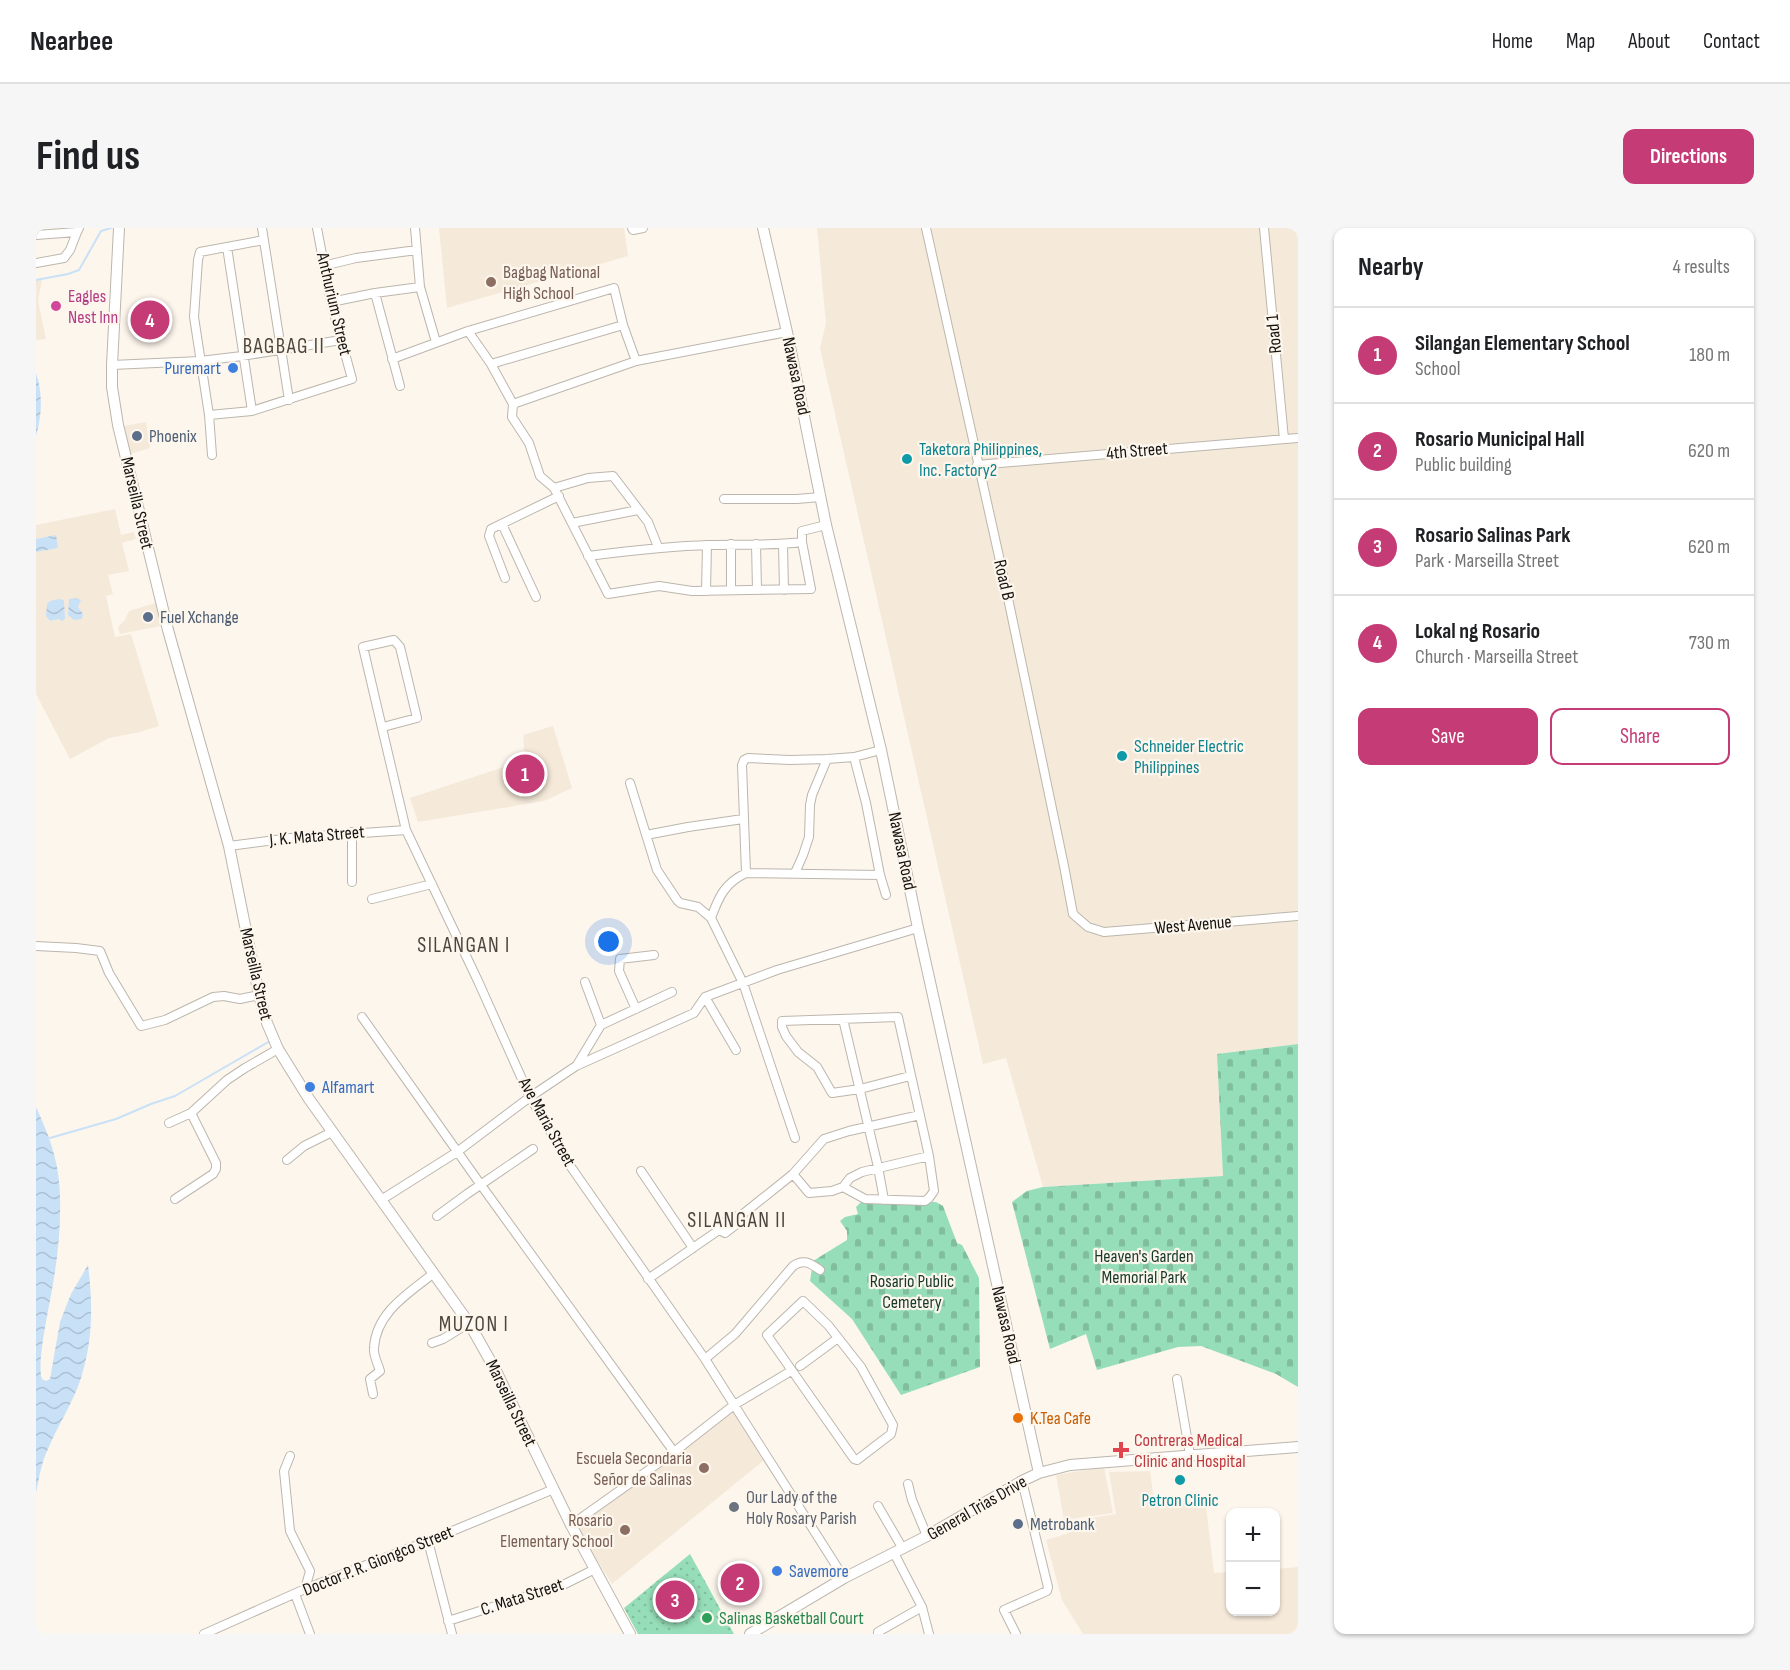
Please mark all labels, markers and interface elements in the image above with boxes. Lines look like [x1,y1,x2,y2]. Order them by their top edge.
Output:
text: Nearbee [30,25,113,58]
text: Home [1492,29,1533,54]
text: Map [1566,29,1595,54]
text: About [1628,29,1670,54]
text: Contact [1703,29,1760,54]
button: Directions [1623,129,1754,184]
text: Find us [36,131,140,182]
street label: Anthurium Street [312,249,356,358]
text: Nearby [1358,252,1424,283]
text: 4 results [1673,255,1730,279]
place label: Bagbag National High School [503,262,600,304]
marker: Bagbag National High School [484,275,498,289]
place label: Eagles Nest Inn [68,286,118,328]
pin: 4 [130,298,170,343]
marker: Eagles Nest Inn [49,299,63,313]
street label: Road 1 [1262,313,1286,354]
text: Silangan Elementary School [1415,330,1630,357]
district label: BAGBAG II [243,334,325,359]
street label: Nawasa Road [778,335,814,417]
text: 1 [1374,343,1381,367]
text: 180 m [1689,343,1730,367]
text: School [1415,357,1460,381]
place label: Puremart [164,358,222,379]
marker: Puremart [226,361,240,375]
place label: Phoenix [149,426,197,447]
text: Rosario Municipal Hall [1415,426,1585,453]
marker: Phoenix [130,429,144,443]
street label: 4th Street [1105,438,1169,464]
place label: Taketora Philippines, Inc. Factory2 [919,439,1042,481]
text: 2 [1373,439,1382,463]
text: 620 m [1688,439,1730,463]
marker: Taketora Philippines, Inc. Factory2 [900,452,914,466]
text: Public building [1415,453,1512,477]
street label: Marseilla Street [116,455,158,552]
text: Rosario Salinas Park [1415,522,1571,549]
text: 3 [1373,535,1382,559]
text: 620 m [1688,535,1730,559]
text: Park · Marseilla Street [1415,549,1559,573]
street label: Road B [989,558,1019,602]
place label: Fuel Xchange [160,607,239,628]
marker: Fuel Xchange [141,610,155,624]
text: Lokal ng Rosario [1415,618,1540,645]
text: 4 [1373,631,1382,655]
text: 730 m [1689,631,1730,655]
text: Church · Marseilla Street [1415,645,1578,669]
button: Save [1358,708,1538,765]
button: Share [1550,708,1730,765]
place label: Schneider Electric Philippines [1134,736,1244,778]
marker: Schneider Electric Philippines [1115,749,1129,763]
pin: 1 [506,752,544,796]
street label: Nawasa Road [884,810,920,892]
street label: J. K. Mata Street [268,821,366,851]
street label: West Avenue [1153,911,1233,939]
street label: Marseilla Street [235,926,277,1023]
your location [594,927,623,956]
district label: SILANGAN I [417,933,511,958]
street label: Ave Maria Street [513,1073,580,1171]
place label: Alfamart [321,1077,375,1098]
marker: Alfamart [303,1080,317,1094]
district label: SILANGAN II [687,1208,787,1233]
park label: Heaven's Garden Memorial Park [1094,1246,1194,1288]
park label: Rosario Public Cemetery [870,1271,954,1313]
street label: Nawasa Road [987,1284,1025,1366]
district label: MUZON I [439,1312,509,1337]
street label: Marseilla Street [481,1356,541,1450]
place label: K.Tea Cafe [1030,1408,1091,1429]
marker: K.Tea Cafe [1011,1411,1025,1425]
place label: Contreras Medical Clinic and Hospital [1134,1430,1245,1472]
marker: Contreras Medical Clinic and Hospital [1112,1441,1130,1459]
place label: Escuela Secondaria Señor de Salinas [576,1448,692,1490]
marker: Escuela Secondaria Señor de Salinas [697,1461,711,1475]
street label: General Trias Drive [924,1471,1030,1545]
marker: Petron Clinic [1173,1473,1187,1487]
place label: Our Lady of the Holy Rosary Parish [746,1487,857,1529]
place label: Petron Clinic [1141,1490,1219,1511]
marker: Our Lady of the Holy Rosary Parish [727,1500,741,1514]
map controls [1226,1508,1280,1616]
button: + [1226,1508,1280,1562]
place label: Rosario Elementary School [500,1510,613,1552]
place label: Metrobank [1030,1514,1095,1535]
marker: Metrobank [1011,1517,1025,1531]
street label: Doctor P. R. Giongco Street [300,1521,457,1601]
marker: Rosario Elementary School [618,1523,632,1537]
pin: 2 [720,1560,760,1606]
place label: Savemore [789,1561,849,1582]
button: − [1226,1562,1280,1616]
marker: Savemore [770,1564,784,1578]
street label: C. Mata Street [478,1574,566,1620]
pin: 3 [656,1578,694,1622]
place label: Salinas Basketball Court [719,1608,864,1629]
marker: Salinas Basketball Court [700,1611,714,1625]

